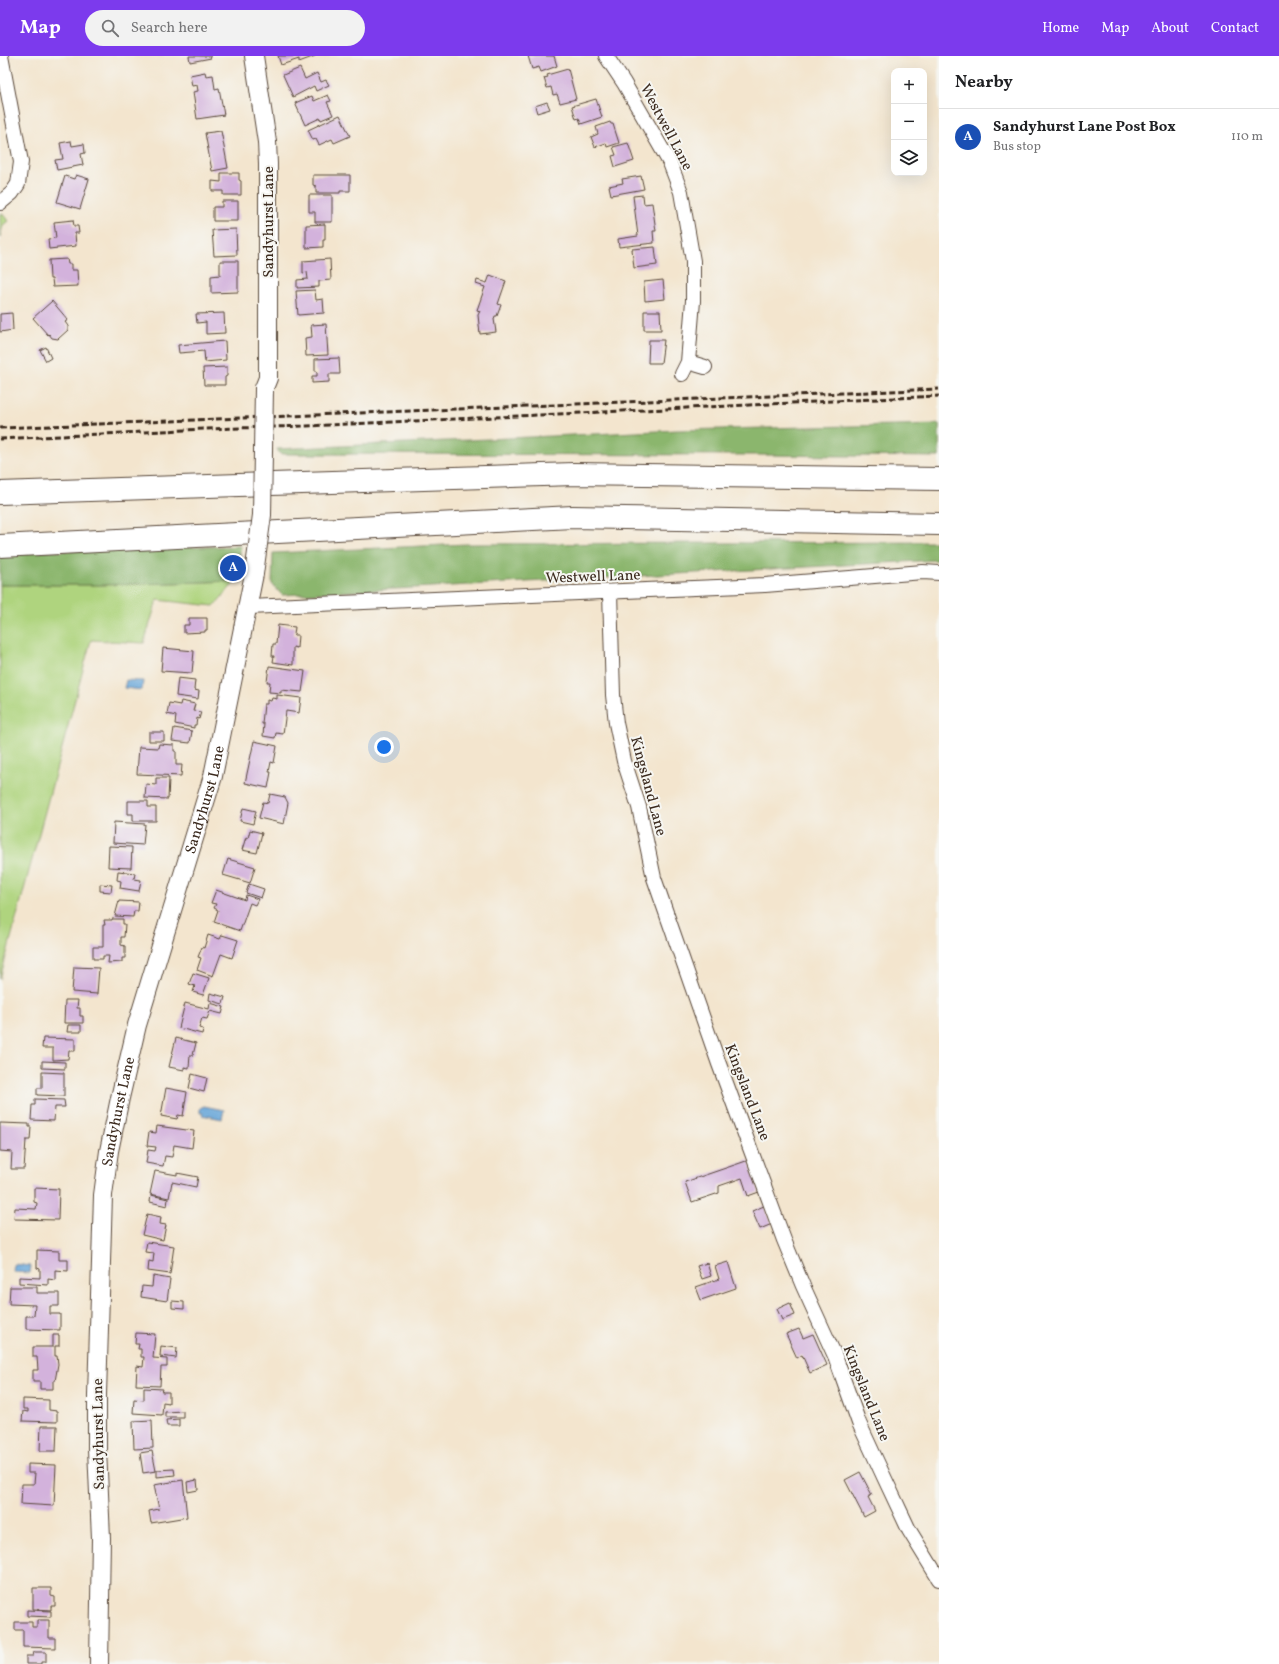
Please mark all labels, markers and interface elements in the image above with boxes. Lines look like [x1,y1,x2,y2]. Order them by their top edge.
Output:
search box [85,10,365,46]
text: Map [20,15,61,41]
icon: search [99,17,121,39]
text: Search here [131,18,208,39]
text: Home [1042,19,1079,38]
text: Map [1101,19,1129,38]
text: About [1151,19,1189,38]
text: Contact [1211,19,1259,38]
map controls [891,68,927,176]
button: + [891,68,927,104]
text: Nearby [955,71,1013,94]
street label: Westwell Lane [634,81,697,175]
button: − [891,104,927,140]
text: Sandyhurst Lane Post Box [993,117,1176,138]
text: A [963,128,973,146]
text: 110 m [1231,128,1263,146]
text: Bus stop [993,138,1041,156]
button: layers [891,140,927,176]
street label: Sandyhurst Lane [259,166,280,278]
pin: A [220,553,246,583]
street label: Westwell Lane [545,565,641,590]
street label: Kingsland Lane [624,734,671,838]
your location [374,737,394,757]
street label: Sandyhurst Lane [181,744,231,857]
street label: Kingsland Lane [719,1041,775,1144]
street label: Sandyhurst Lane [98,1055,141,1168]
street label: Kingsland Lane [837,1342,894,1445]
street label: Sandyhurst Lane [88,1378,111,1490]

